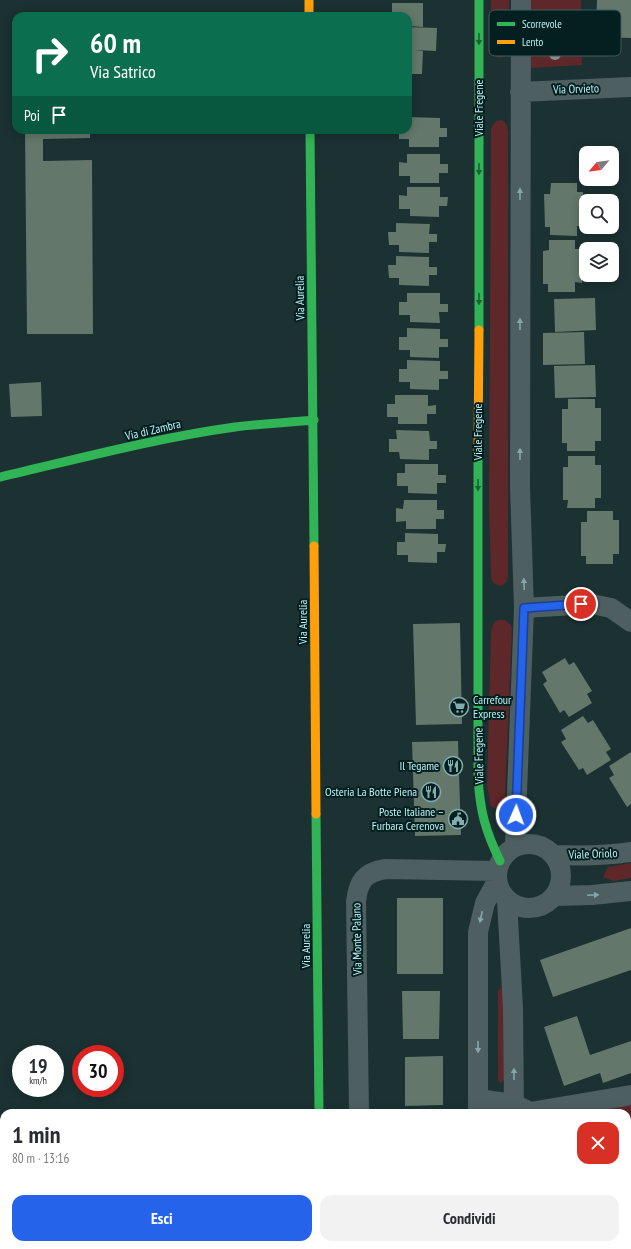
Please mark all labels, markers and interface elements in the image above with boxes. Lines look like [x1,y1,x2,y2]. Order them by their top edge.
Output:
legend [489,10,621,56]
text: Scorrevole [522,17,562,31]
text: 60 m [90,24,141,61]
icon: right [24,28,76,80]
one-way arrow [476,33,482,46]
text: Lento [522,35,543,49]
text: Via Satrico [90,60,156,83]
street label: Viale Fregene [471,80,486,137]
street label: Via Orvieto [552,80,599,97]
icon: arrive [48,104,70,126]
text: Poi [24,106,40,125]
north arrow [579,146,619,186]
map controls [579,146,619,282]
one-way arrow [476,163,482,176]
one-way arrow [517,187,523,200]
button: search [579,194,619,234]
button: layers [579,242,619,282]
street label: Via Aurelia [292,275,307,321]
one-way arrow [476,293,482,306]
one-way arrow [517,317,523,330]
street label: Viale Fregene [470,404,485,461]
street label: Via di Zambra [123,416,182,443]
one-way arrow [517,447,523,460]
one-way arrow [475,479,481,492]
one-way arrow [520,578,527,590]
pin [564,587,598,621]
icon: arrive [570,593,592,615]
street label: Via Aurelia [295,600,310,645]
place label: Carrefour Express [473,692,512,721]
supermarket icon: Carrefour Express [448,696,470,718]
street label: Viale Fregene [471,727,487,786]
restaurant icon: Il Tegame [442,755,464,777]
place label: Il Tegame [399,758,439,773]
restaurant icon: Osteria La Botte Piena [420,781,442,803]
place label: Osteria La Botte Piena [325,784,417,799]
position arrow [495,794,537,836]
place label: Poste Italiane – Furbara Cerenova [372,804,444,833]
public building icon: Poste Italiane – Furbara Cerenova [447,808,469,830]
street label: Viale Oriolo [567,845,618,862]
one-way arrow [587,891,599,898]
street label: Via Monte Palano [348,903,365,976]
one-way arrow [477,911,483,923]
street label: Via Aurelia [298,924,313,969]
one-way arrow [475,1041,481,1054]
speed limit sign: 30 [72,1045,124,1097]
text: 19 [28,1053,48,1079]
one-way arrow [511,1067,517,1080]
text: km/h [29,1074,47,1087]
text: 1 min [12,1119,60,1150]
button: close [577,1122,619,1164]
text: 80 m · 13:16 [12,1150,69,1167]
button: Esci [12,1195,312,1241]
button: Condividi [320,1195,619,1241]

